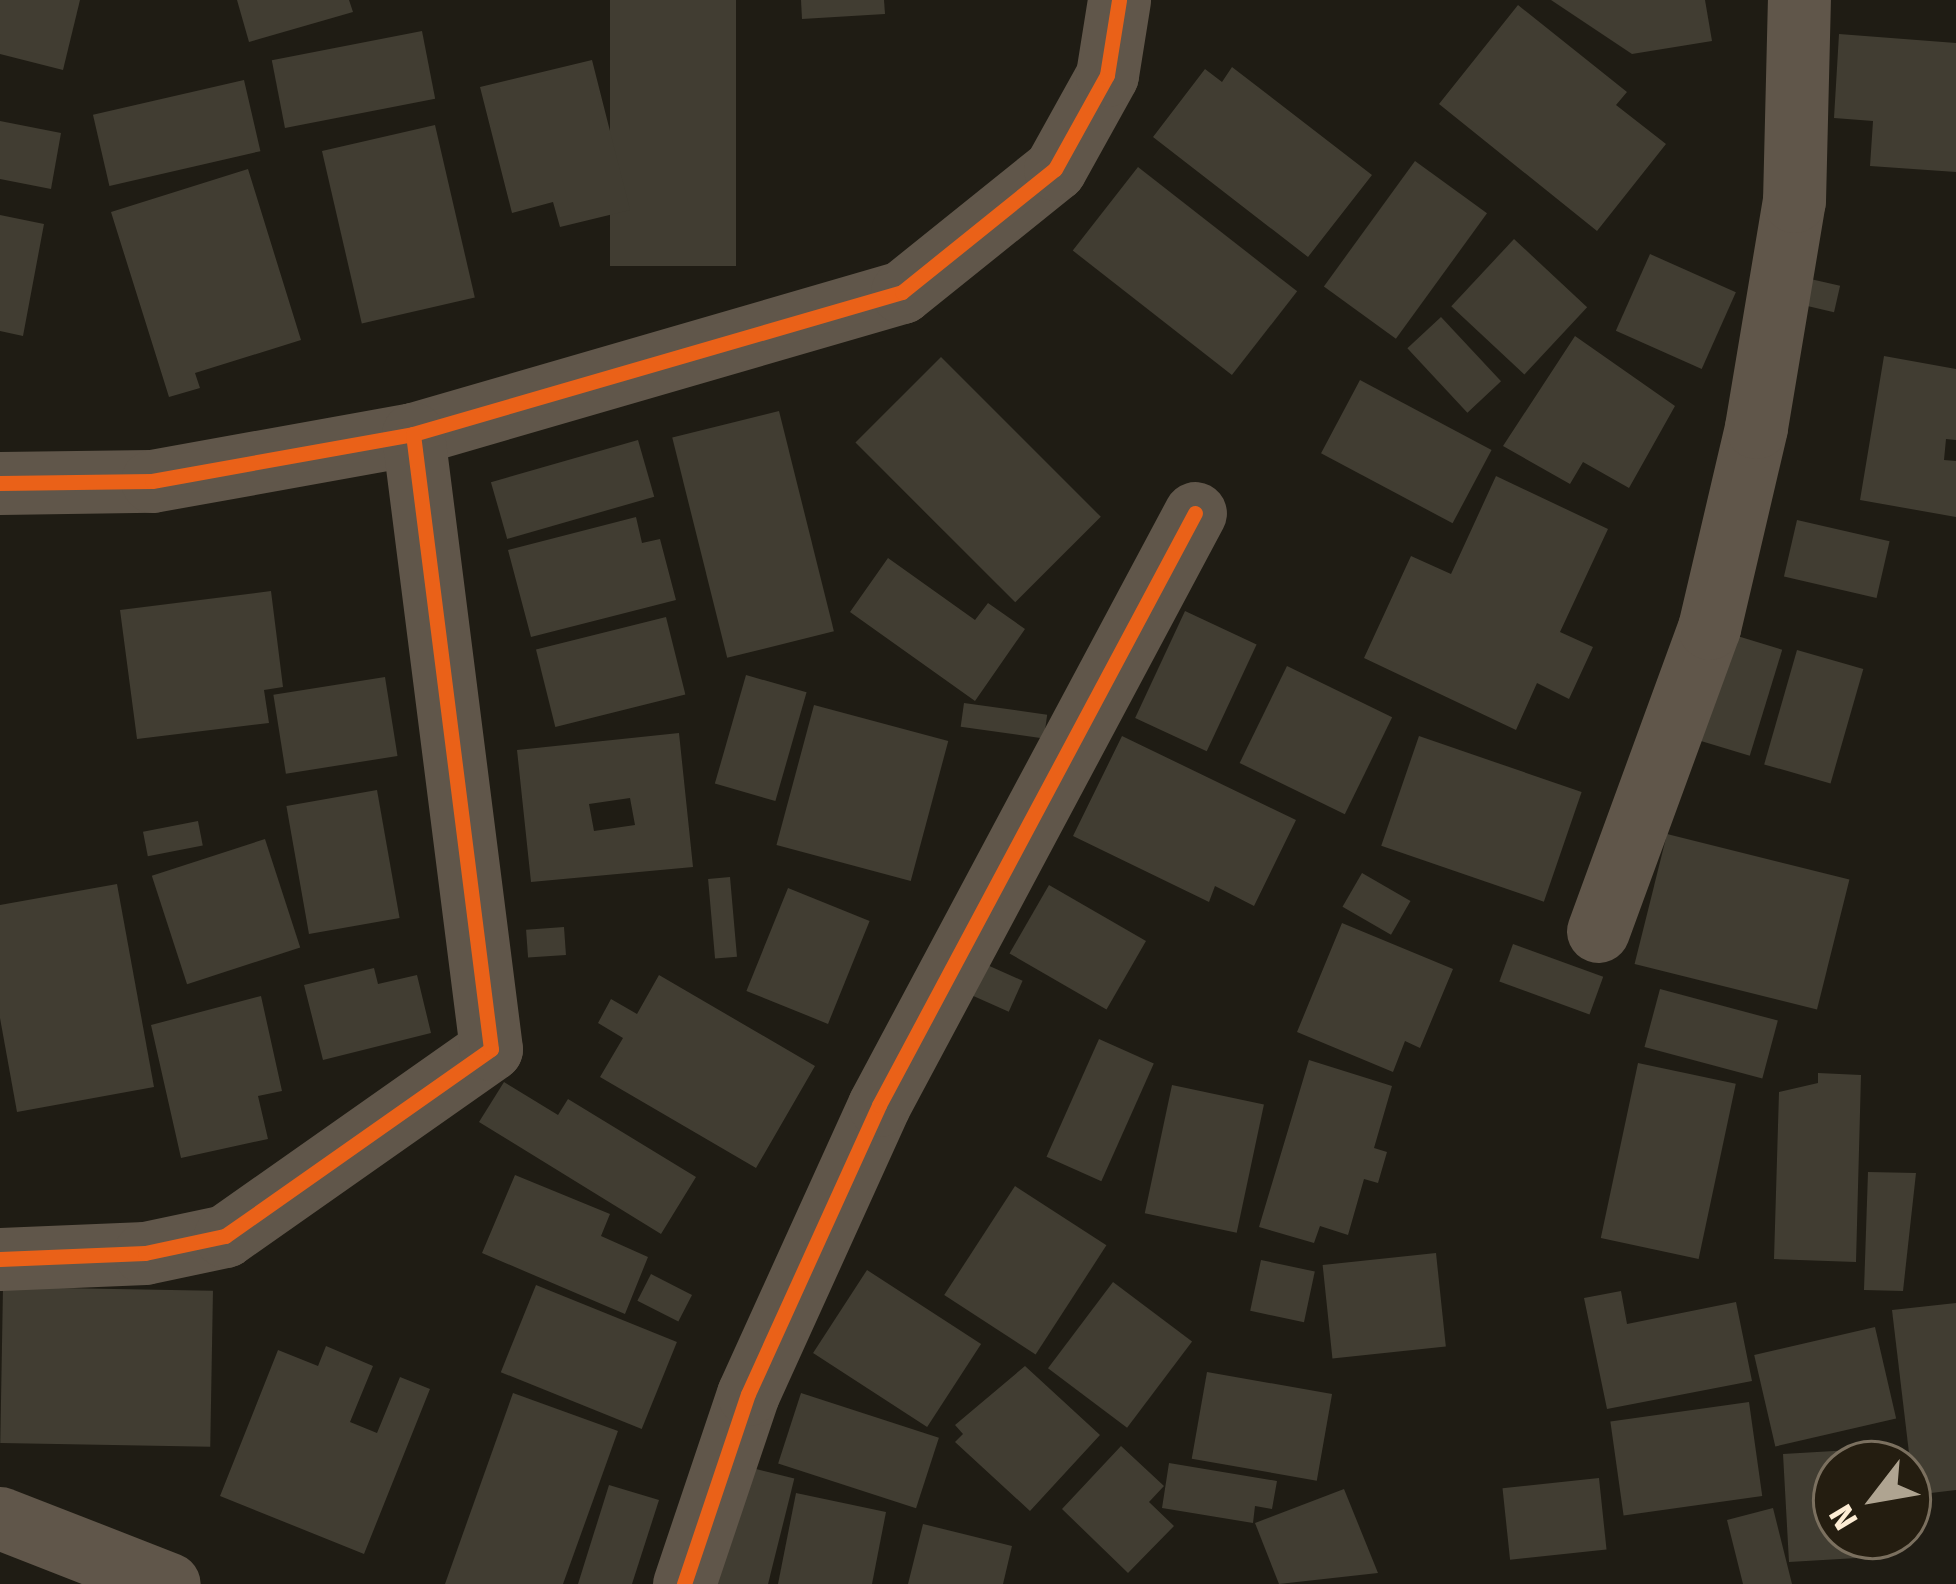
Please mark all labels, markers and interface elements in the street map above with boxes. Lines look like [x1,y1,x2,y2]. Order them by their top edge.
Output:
north arrow [1812,1440,1932,1560]
text: N [1821,1497,1866,1537]

